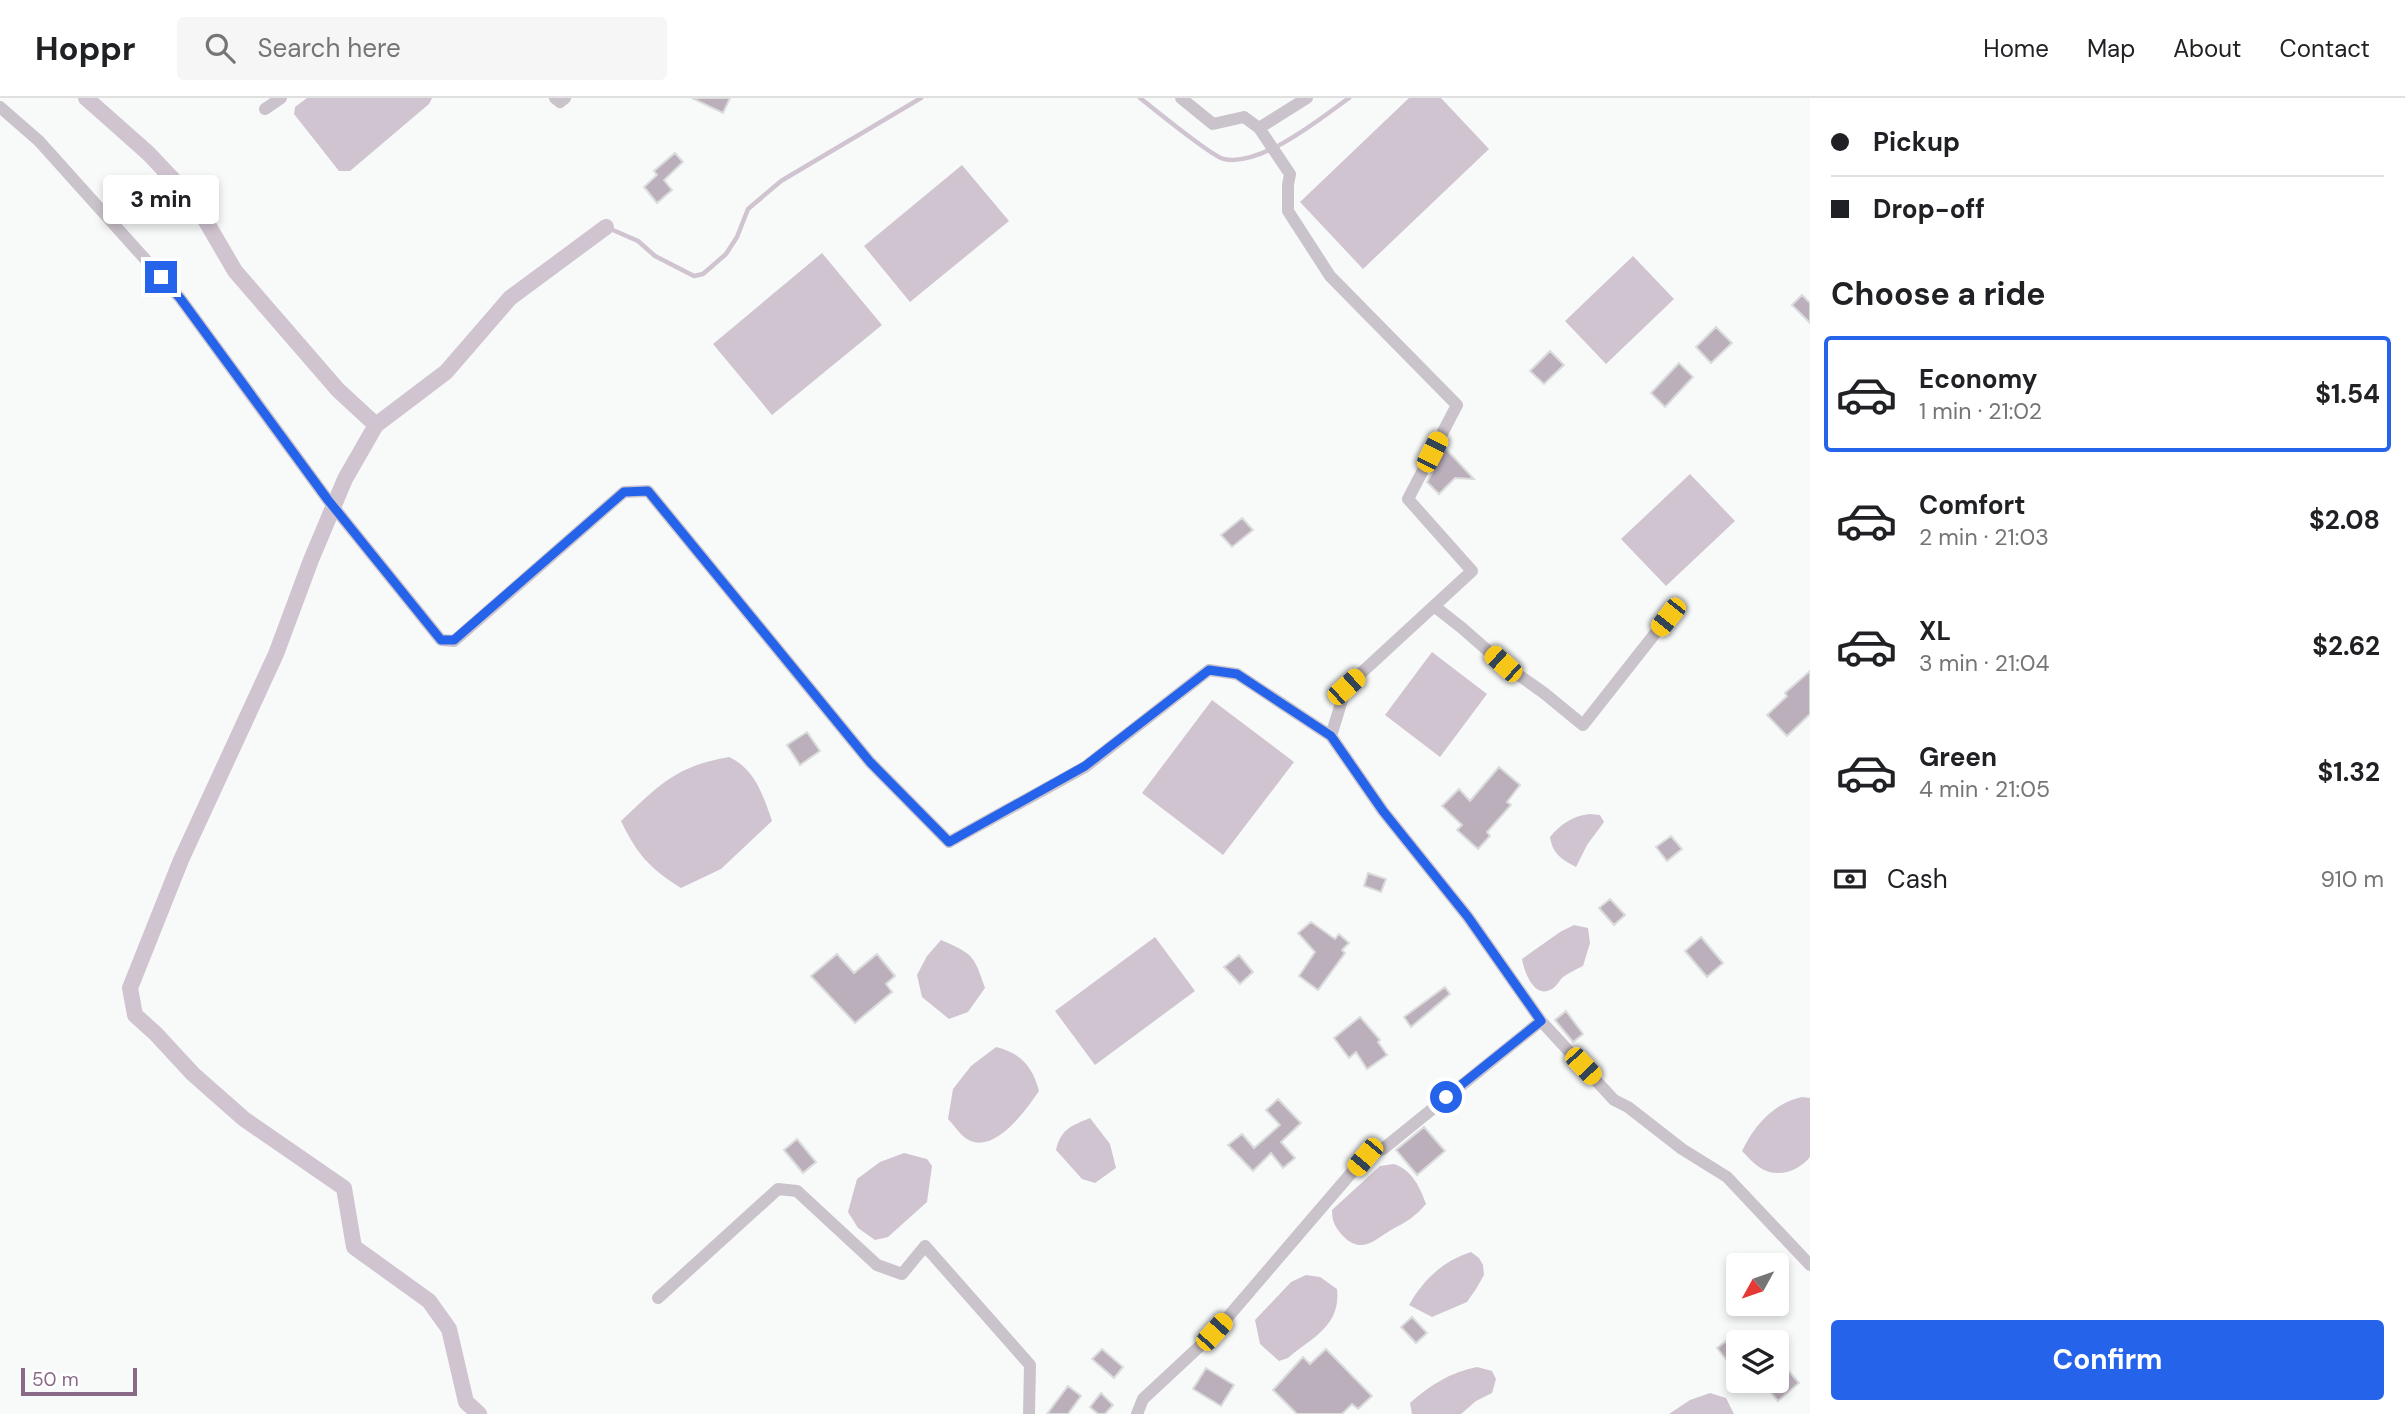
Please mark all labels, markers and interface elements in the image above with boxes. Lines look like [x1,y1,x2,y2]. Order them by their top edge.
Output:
search box [177,17,667,80]
text: Hoppr [35,27,135,70]
icon: search [201,29,239,67]
text: Search here [257,31,401,65]
text: Home [1983,33,2049,64]
text: Map [2087,33,2135,64]
text: About [2173,33,2242,64]
text: Contact [2280,33,2370,64]
text: Pickup [1873,125,1960,159]
callout: 3 min [103,176,219,225]
text: 3 min [130,184,192,214]
text: Drop-off [1873,192,1985,226]
route end [145,261,177,293]
text: Choose a ride [1831,273,2046,315]
text: Economy [1919,362,2037,396]
icon: car [1835,363,1898,426]
text: $1.54 [2315,377,2380,411]
text: 1 min · 21:02 [1919,396,2042,426]
car [1414,429,1451,475]
text: Comfort [1919,488,2025,522]
icon: car [1835,489,1898,552]
text: $2.08 [2309,503,2380,537]
text: 2 min · 21:03 [1919,522,2049,552]
car [1647,594,1690,640]
text: XL [1919,614,1951,648]
icon: car [1835,615,1898,678]
text: $2.62 [2312,629,2380,663]
car [1481,642,1526,686]
text: 3 min · 21:04 [1919,648,2049,678]
car [1324,665,1369,709]
text: Green [1919,740,1997,774]
icon: car [1835,741,1898,804]
text: $1.32 [2318,755,2380,789]
text: 4 min · 21:05 [1919,774,2050,804]
icon: cash [1831,860,1869,898]
text: Cash [1887,862,1948,896]
text: 910 m [2320,864,2384,894]
car [1561,1043,1606,1089]
route start [1430,1081,1462,1113]
car [1344,1134,1387,1180]
north arrow [1726,1253,1788,1316]
map controls [1726,1253,1789,1393]
car [1193,1309,1236,1355]
button: Confirm [1831,1320,2384,1400]
button: layers [1726,1330,1789,1393]
scale bar [21,1365,136,1397]
text: 50 m [32,1367,79,1392]

